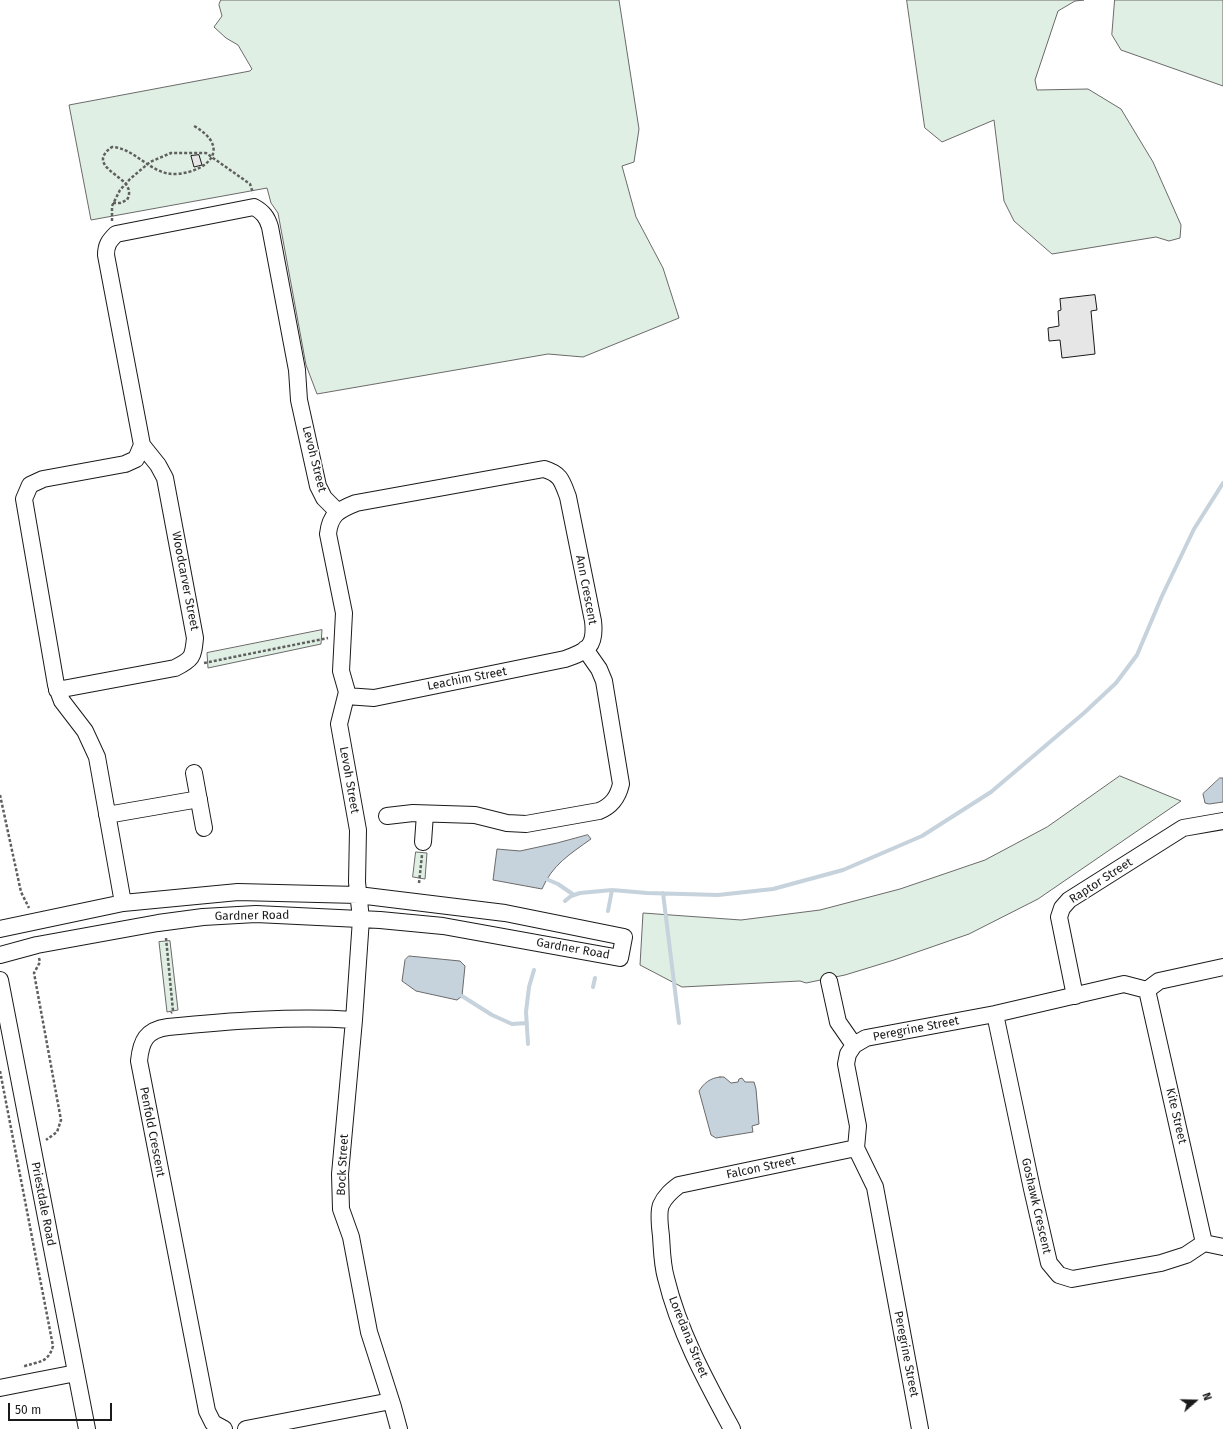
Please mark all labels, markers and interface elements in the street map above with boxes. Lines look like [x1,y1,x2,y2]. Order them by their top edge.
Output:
street label: Levoh Street [299,424,329,494]
street label: Woodcarver Street [168,530,202,632]
street label: Ann Crescent [572,554,600,626]
street label: Leachim Street [426,664,508,694]
street label: Levoh Street [336,745,362,815]
street label: Raptor Street [1067,855,1135,907]
street label: Gardner Road [215,908,289,924]
street label: Gardner Road [535,935,611,963]
street label: Peregrine Street [872,1014,960,1044]
street label: Penfold Crescent [136,1086,168,1178]
street label: Kite Street [1163,1087,1189,1145]
street label: Bock Street [334,1134,352,1196]
street label: Falcon Street [725,1154,797,1182]
street label: Goshawk Crescent [1018,1157,1054,1255]
street label: Priestdale Road [28,1161,58,1247]
street label: Loredana Street [665,1294,711,1380]
street label: Peregrine Street [891,1310,921,1398]
north arrow [1175,1381,1215,1421]
text: N [1199,1391,1214,1402]
scale bar [10,1395,114,1421]
text: 50 m [15,1403,41,1417]

